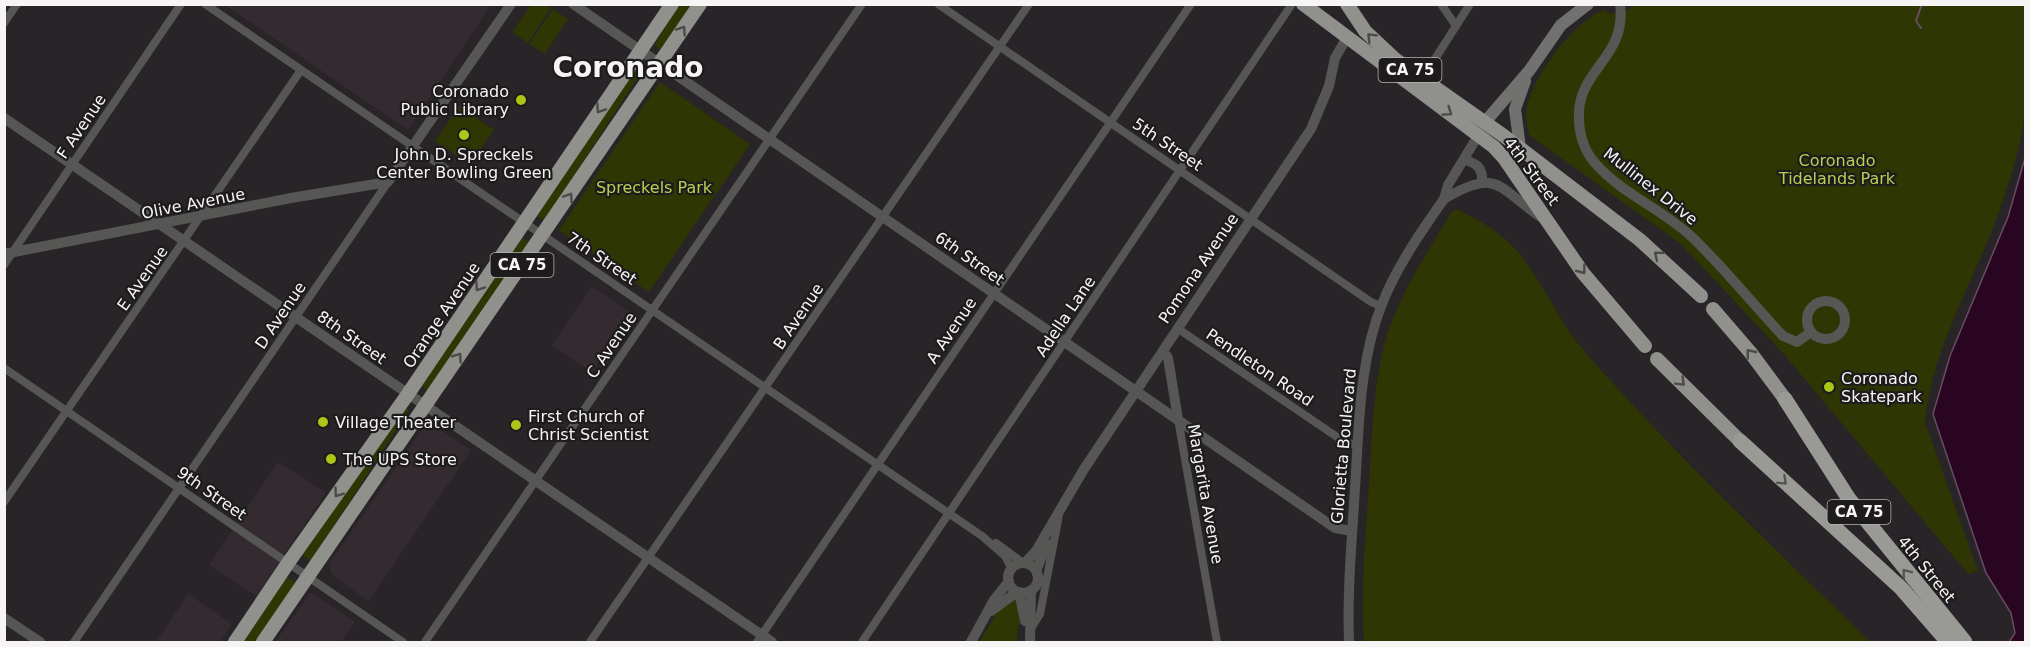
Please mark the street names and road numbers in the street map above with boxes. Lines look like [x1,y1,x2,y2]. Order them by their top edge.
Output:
road number: CA 75 [1378,58,1442,82]
street label: F Avenue [53,90,110,162]
street label: 5th Street [1129,114,1206,175]
street label: 4th Street [1500,134,1563,209]
street label: Mullinex Drive [1600,144,1702,229]
street label: Olive Avenue [140,184,247,223]
street label: Pomona Avenue [1155,210,1242,327]
street label: 7th Street [563,228,640,289]
street label: 6th Street [931,228,1008,289]
street label: E Avenue [113,242,172,314]
road number: CA 75 [490,253,554,277]
street label: Orange Avenue [399,259,484,372]
street label: Adella Lane [1031,272,1099,360]
street label: D Avenue [251,278,310,352]
street label: B Avenue [769,280,827,353]
street label: A Avenue [922,294,980,367]
street label: 8th Street [313,307,390,368]
street label: C Avenue [582,309,640,382]
street label: Pendleton Road [1203,325,1317,410]
street label: Glorietta Boulevard [1327,368,1360,525]
street label: Margarita Avenue [1184,423,1227,565]
street label: 9th Street [173,463,250,524]
road number: CA 75 [1828,500,1890,524]
street label: 4th Street [1894,532,1959,606]

